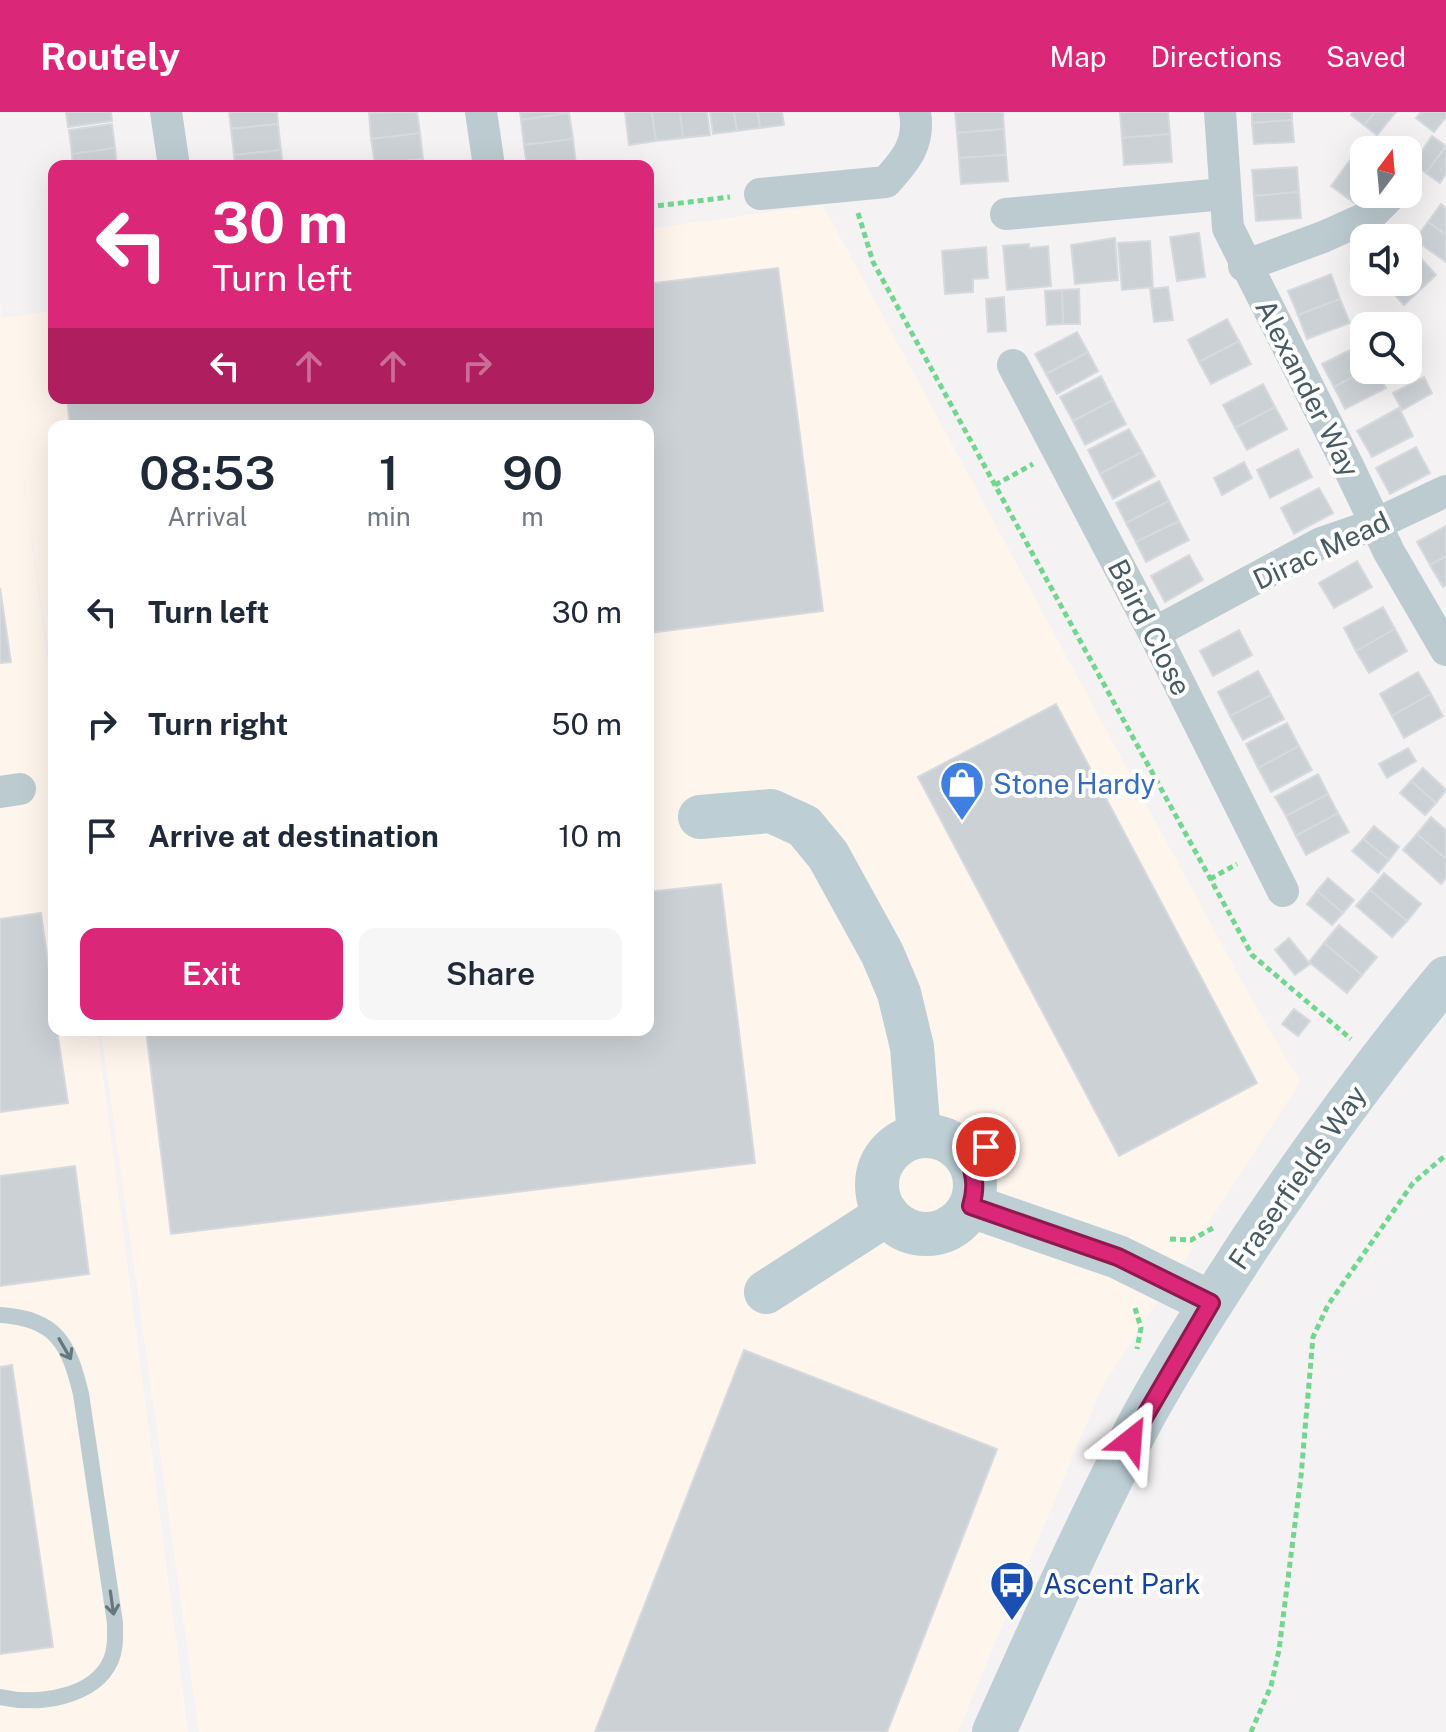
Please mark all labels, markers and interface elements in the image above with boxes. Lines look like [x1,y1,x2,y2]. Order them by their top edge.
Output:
text: Routely [40,34,180,79]
text: Map [1050,40,1106,73]
text: Directions [1150,40,1282,73]
text: Saved [1326,40,1406,73]
north arrow [1350,136,1422,208]
map controls [1350,136,1422,384]
text: 30 m [212,190,348,256]
icon: left [80,192,184,296]
button: sound [1350,224,1422,296]
text: Turn left [212,257,353,299]
street label: Alexander Way [1249,294,1367,482]
button: search [1350,312,1422,384]
icon: left [203,344,247,388]
icon: ahead [287,344,331,388]
icon: ahead [371,344,415,388]
icon: right [455,344,499,388]
text: 08:53 [139,444,276,501]
text: 1 [379,444,399,501]
text: 90 [502,444,563,501]
text: Arrival [167,501,248,532]
text: min [367,501,411,532]
text: m [521,501,544,532]
street label: Dirac Mead [1248,504,1394,596]
street label: Baird Close [1102,553,1198,701]
icon: left [80,590,124,634]
text: Turn left [148,594,269,630]
text: 30 m [552,594,622,630]
icon: right [80,702,124,746]
text: Turn right [148,706,288,742]
text: 50 m [551,706,622,742]
shop icon: Stone Hardy [938,759,986,822]
place label: Stone Hardy [993,767,1155,800]
icon: arrive [80,814,124,858]
text: Arrive at destination [148,818,439,854]
text: 10 m [558,818,622,854]
button: Exit [80,928,343,1020]
button: Share [359,928,622,1020]
street label: Fraserfields Way [1221,1079,1373,1275]
pin [952,1113,1020,1181]
icon: arrive [964,1125,1008,1169]
one-way arrow [57,1337,73,1360]
position arrow [1089,1398,1173,1482]
bus stop icon: Ascent Park [988,1559,1036,1622]
place label: Ascent Park [1043,1567,1201,1600]
one-way arrow [106,1590,121,1615]

